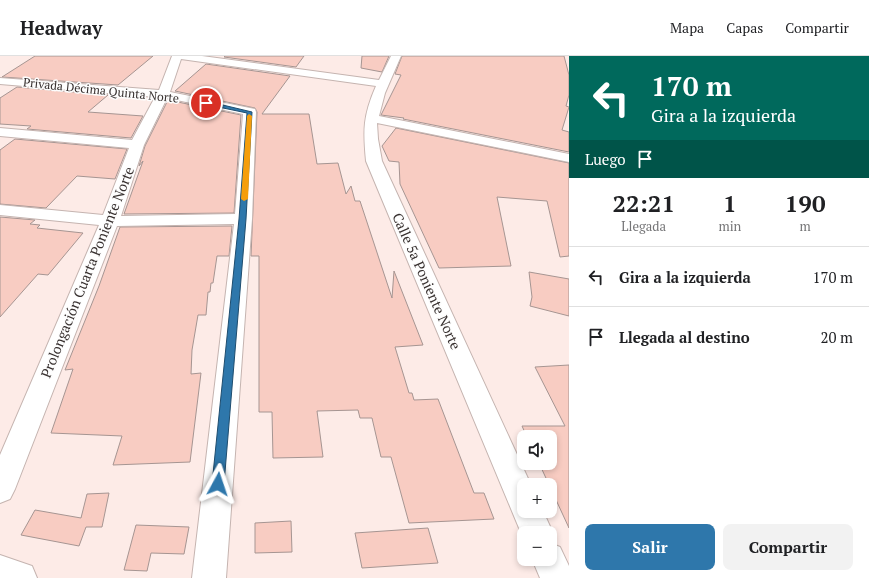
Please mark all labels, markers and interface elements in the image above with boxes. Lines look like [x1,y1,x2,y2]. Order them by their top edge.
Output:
text: Headway [20,15,102,40]
text: Mapa [670,18,704,37]
text: Capas [726,18,763,37]
text: Compartir [785,18,849,37]
text: 170 m [651,67,732,104]
icon: left [585,72,637,124]
street label: Privada Décima Quinta Norte [22,74,180,106]
pin [189,86,223,120]
icon: arrive [195,92,217,114]
text: Gira a la izquierda [651,103,796,127]
icon: arrive [634,148,656,170]
text: Luego [585,149,626,169]
street label: Prolongación Cuarta Poniente Norte [36,164,138,380]
text: 22:21 [612,187,675,219]
text: 1 [723,187,737,219]
text: 190 [785,187,825,219]
street label: Calle 5a Poniente Norte [388,210,466,352]
text: Llegada [621,217,666,235]
text: min [718,217,741,235]
text: m [800,217,811,235]
icon: left [585,266,607,288]
text: Gira a la izquierda [619,267,751,287]
text: 170 m [812,267,853,287]
icon: arrive [585,326,607,348]
text: Llegada al destino [619,327,750,347]
text: 20 m [820,327,853,347]
map controls [517,430,557,566]
button: sound [517,430,557,470]
position arrow [197,463,239,505]
button: + [517,478,557,518]
button: Salir [585,524,715,570]
button: Compartir [723,524,853,570]
button: − [517,526,557,566]

